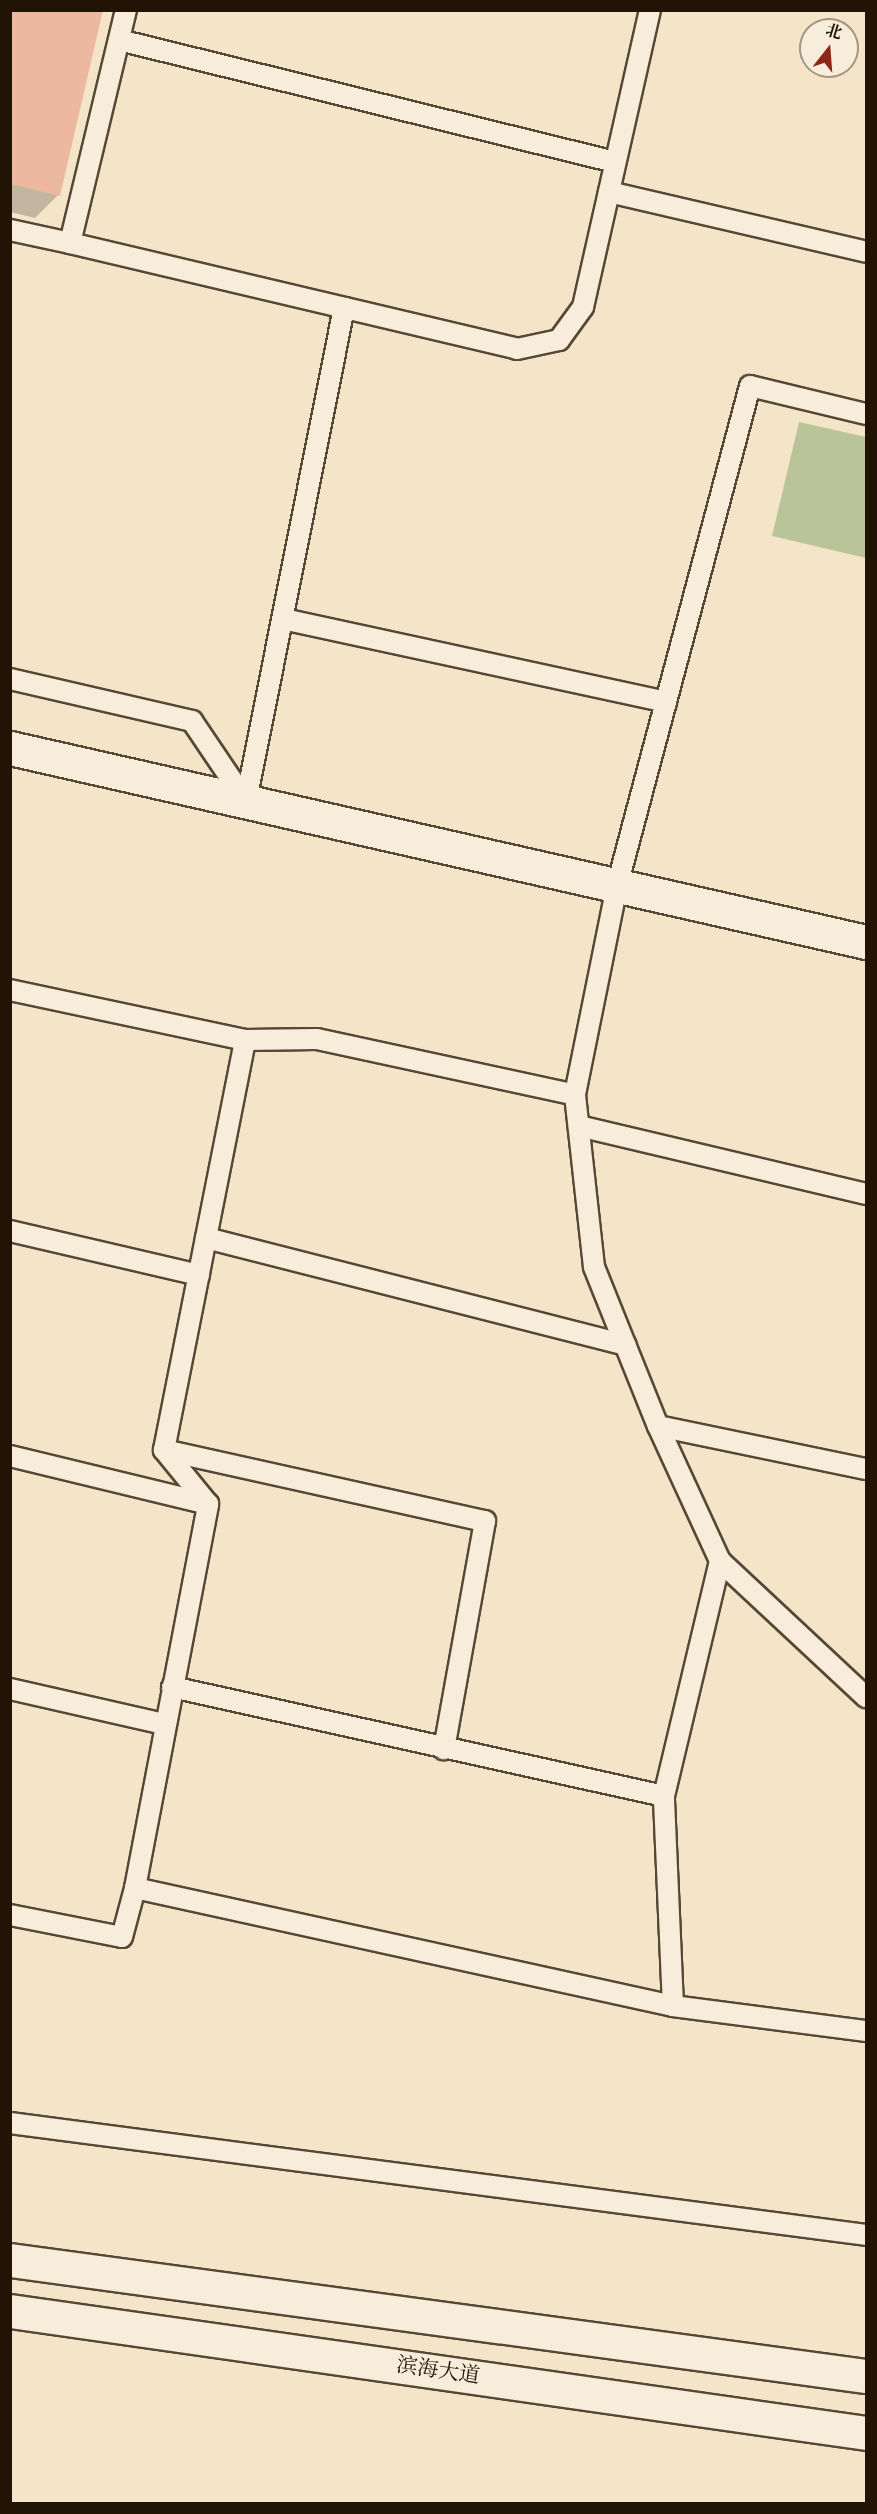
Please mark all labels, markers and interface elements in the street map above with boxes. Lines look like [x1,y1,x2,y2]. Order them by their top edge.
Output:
north arrow [799,18,859,78]
text: 北 [823,21,844,45]
street label: 滨海大道 [395,2354,481,2390]

